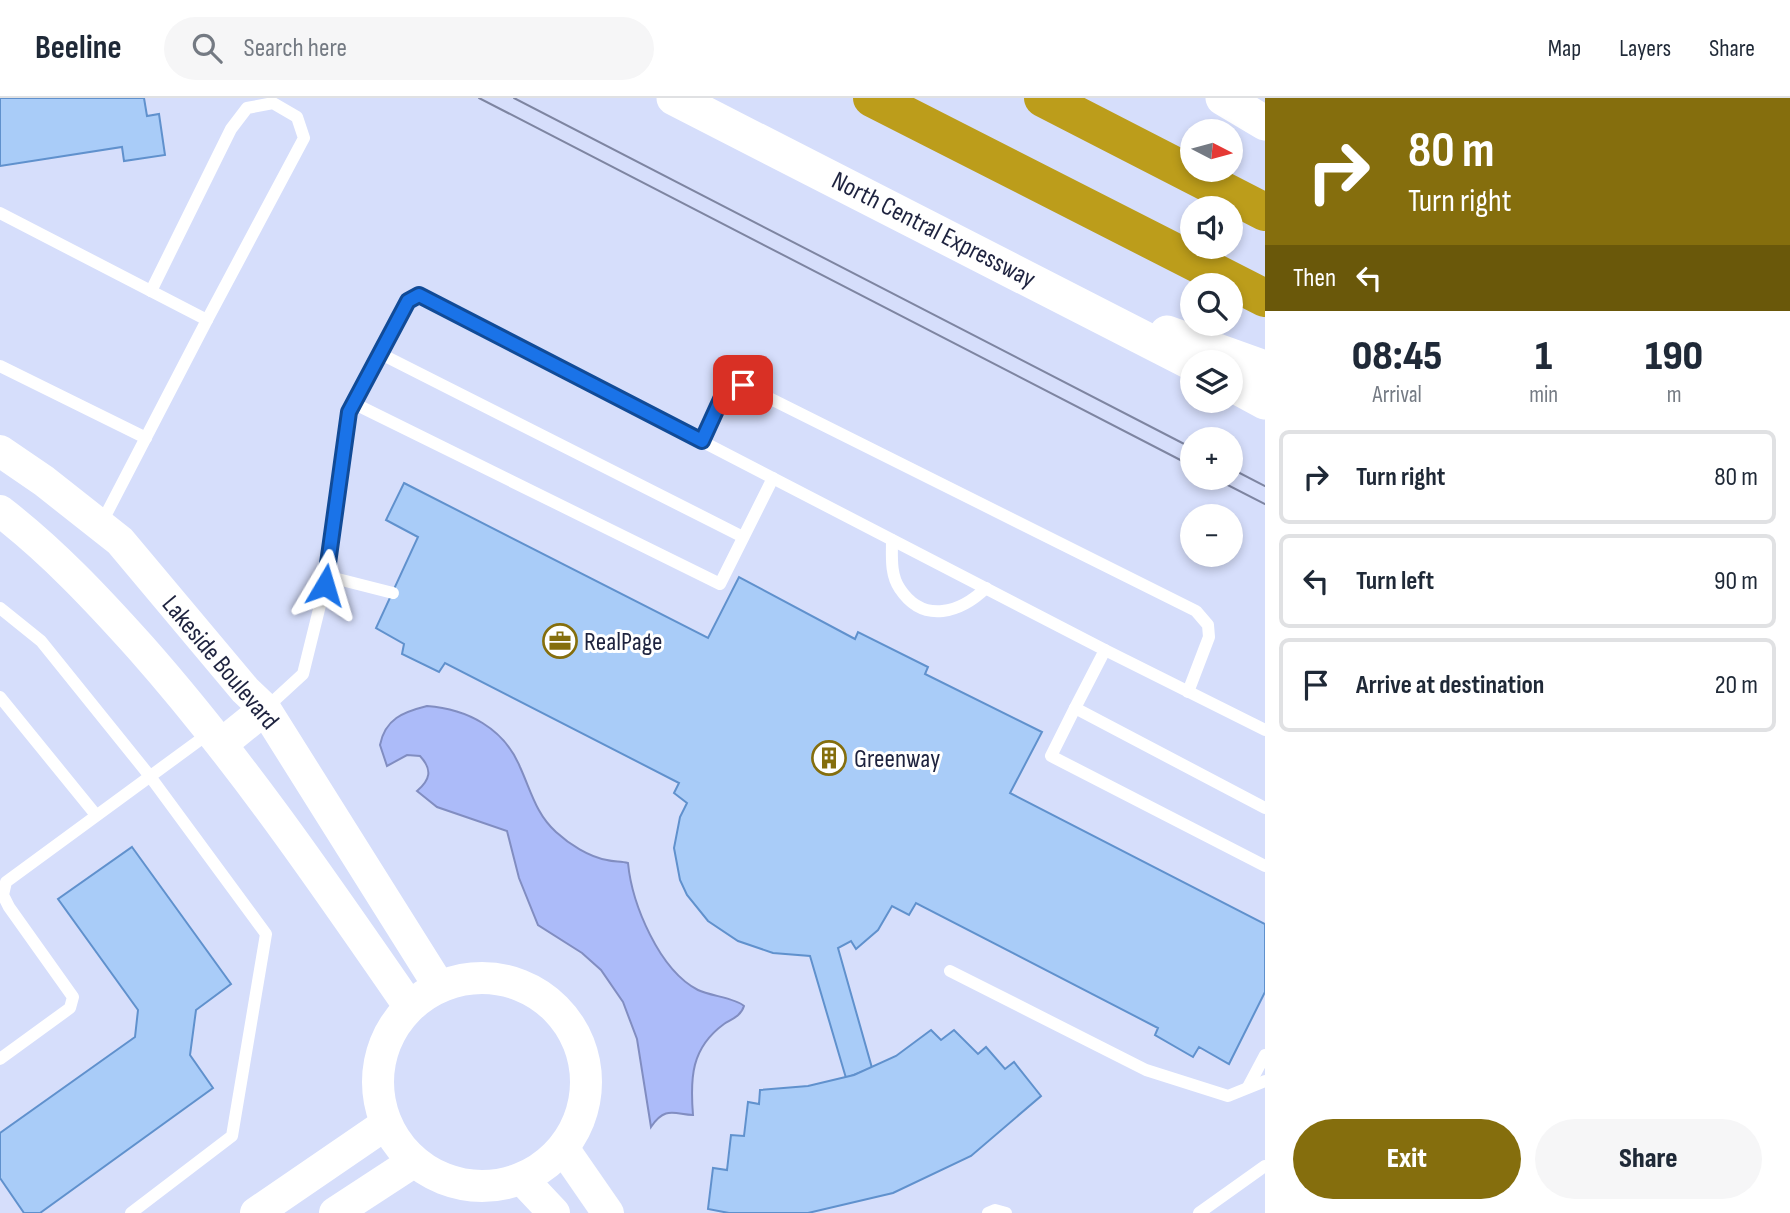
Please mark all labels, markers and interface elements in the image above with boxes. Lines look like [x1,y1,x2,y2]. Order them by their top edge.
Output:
search box [164,17,654,80]
text: Beeline [35,28,122,68]
icon: search [188,29,226,67]
text: Search here [244,33,347,64]
text: Map [1548,34,1581,63]
text: Layers [1619,34,1671,63]
text: Share [1709,34,1755,63]
north arrow [1180,119,1242,182]
map controls [1180,119,1243,567]
text: 80 m [1408,122,1495,181]
icon: right [1293,126,1384,217]
street label: North Central Expressway [826,166,1040,295]
text: Turn right [1408,182,1512,221]
button: sound [1180,196,1243,259]
icon: left [1350,259,1388,297]
text: Then [1293,263,1336,294]
button: search [1180,273,1243,336]
text: 08:45 [1352,331,1442,382]
text: 1 [1535,331,1552,382]
text: 190 [1645,331,1703,382]
button: layers [1180,350,1243,413]
pin [713,355,773,415]
icon: arrive [724,366,762,404]
text: Arrival [1372,381,1422,409]
text: min [1529,381,1558,409]
text: m [1667,381,1681,409]
button: + [1180,427,1243,490]
icon: right [1297,458,1335,496]
text: Turn right [1356,462,1445,493]
text: 80 m [1714,462,1758,493]
button: − [1180,504,1243,567]
position arrow [288,548,362,622]
icon: left [1297,562,1335,600]
text: Turn left [1356,566,1434,597]
text: 90 m [1714,566,1758,597]
street label: Lakeside Boulevard [155,590,285,736]
office icon: RealPage [541,622,579,660]
place label: RealPage [584,627,662,658]
icon: arrive [1297,666,1335,704]
text: Arrive at destination [1356,670,1544,701]
text: 20 m [1715,670,1758,701]
building icon: Greenway [810,739,848,777]
place label: Greenway [854,744,940,775]
button: Exit [1293,1119,1521,1199]
button: Share [1535,1119,1762,1199]

